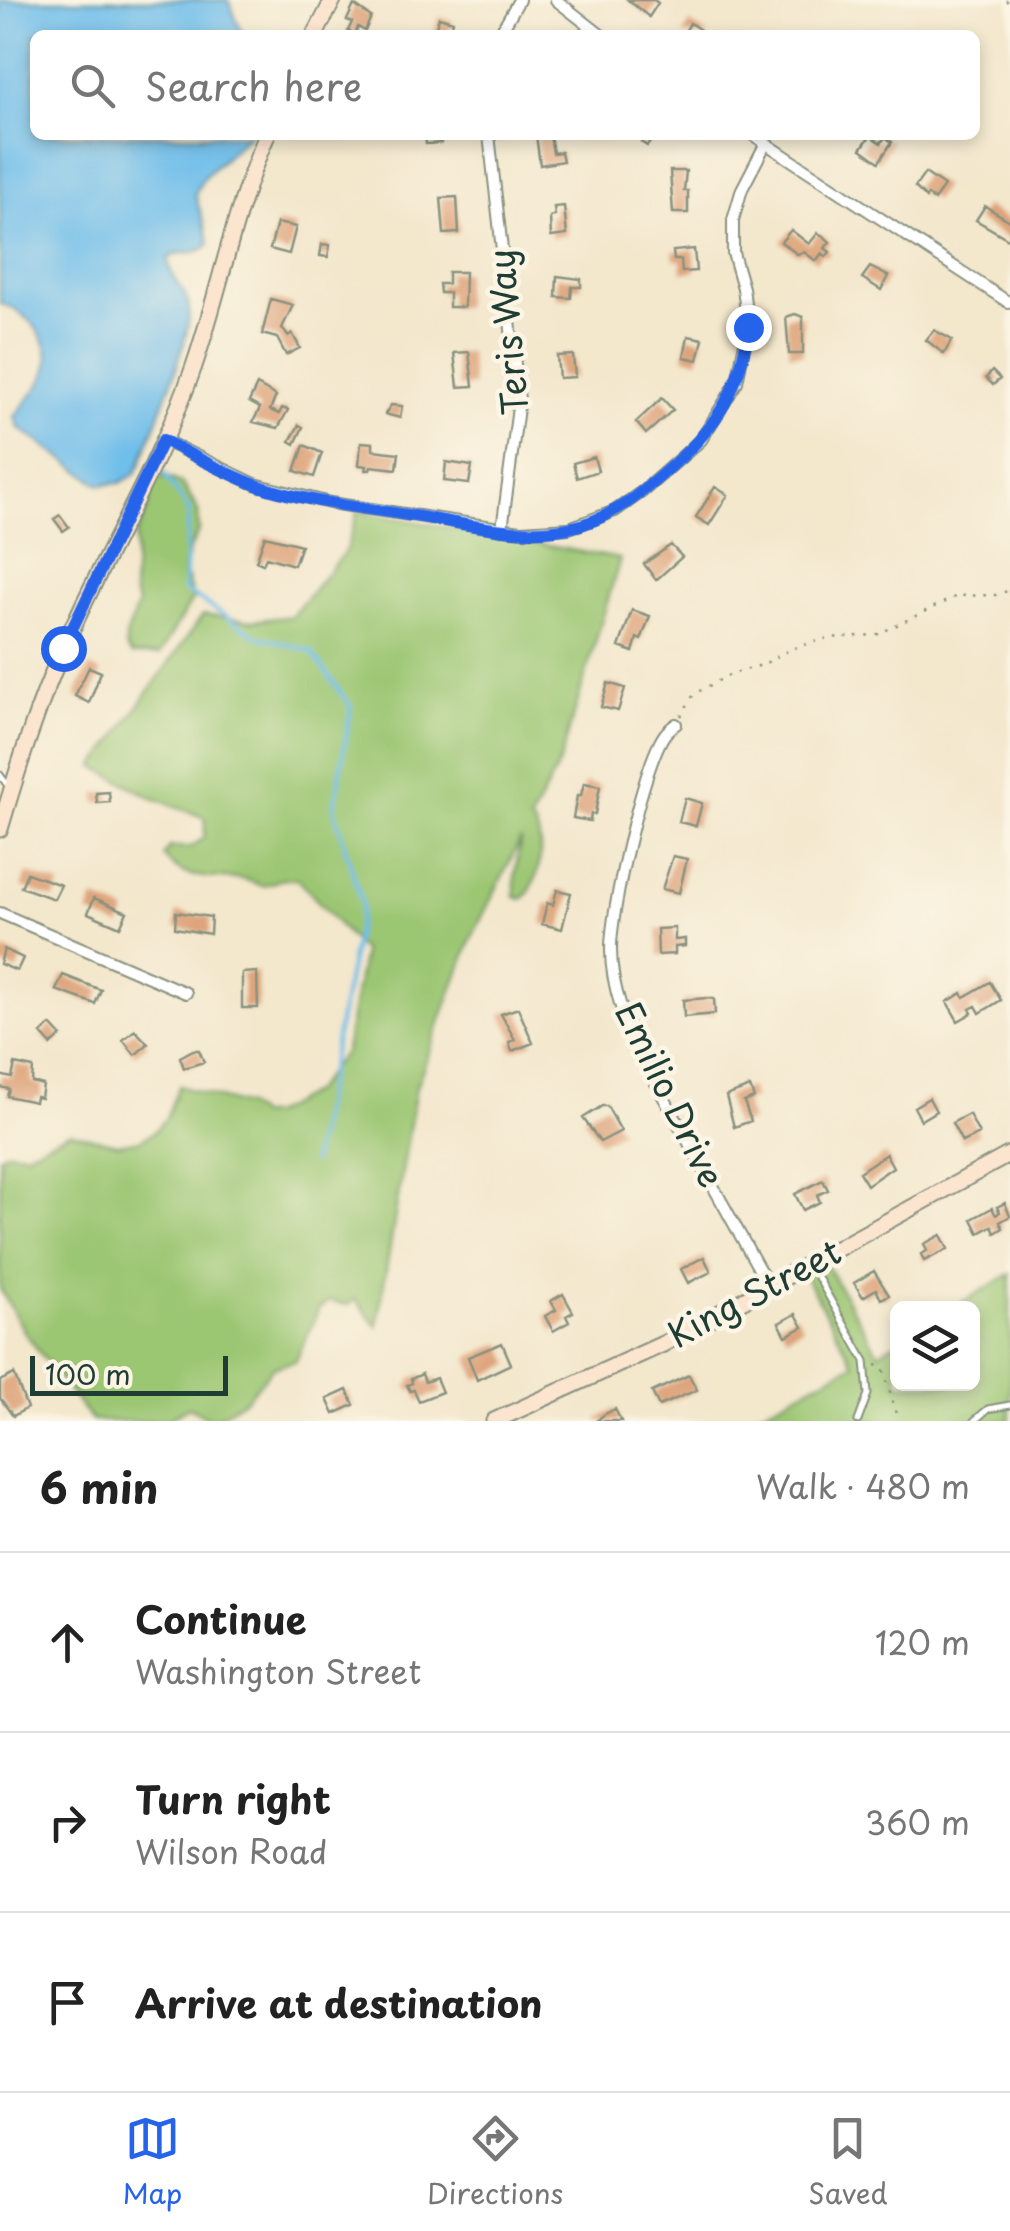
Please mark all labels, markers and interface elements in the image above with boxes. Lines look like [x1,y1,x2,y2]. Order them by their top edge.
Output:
search box [30,30,980,140]
text: Search here [145,57,362,114]
icon: search [65,58,120,113]
street label: Teris Way [473,247,540,417]
route end [726,305,772,351]
route start [41,626,87,672]
street label: Emilio Drive [603,992,739,1196]
street label: King Street [658,1224,850,1360]
map controls [890,1301,980,1391]
button: layers [890,1301,980,1391]
scale bar [30,1351,228,1396]
text: 100 m [45,1352,131,1395]
text: 6 min [40,1455,159,1518]
text: Walk · 480 m [756,1462,970,1510]
text: Continue [135,1590,306,1647]
icon: ahead [40,1615,95,1670]
text: 120 m [875,1618,970,1666]
text: Washington Street [135,1647,421,1695]
text: Turn right [135,1770,331,1827]
icon: right [40,1795,95,1850]
text: 360 m [865,1798,970,1846]
text: Wilson Road [135,1827,327,1875]
text: Arrive at destination [135,1974,543,2031]
icon: arrive [40,1975,95,2030]
tab: Map [122,2111,182,2214]
tab: Directions [427,2111,563,2214]
tab: Saved [808,2111,888,2214]

